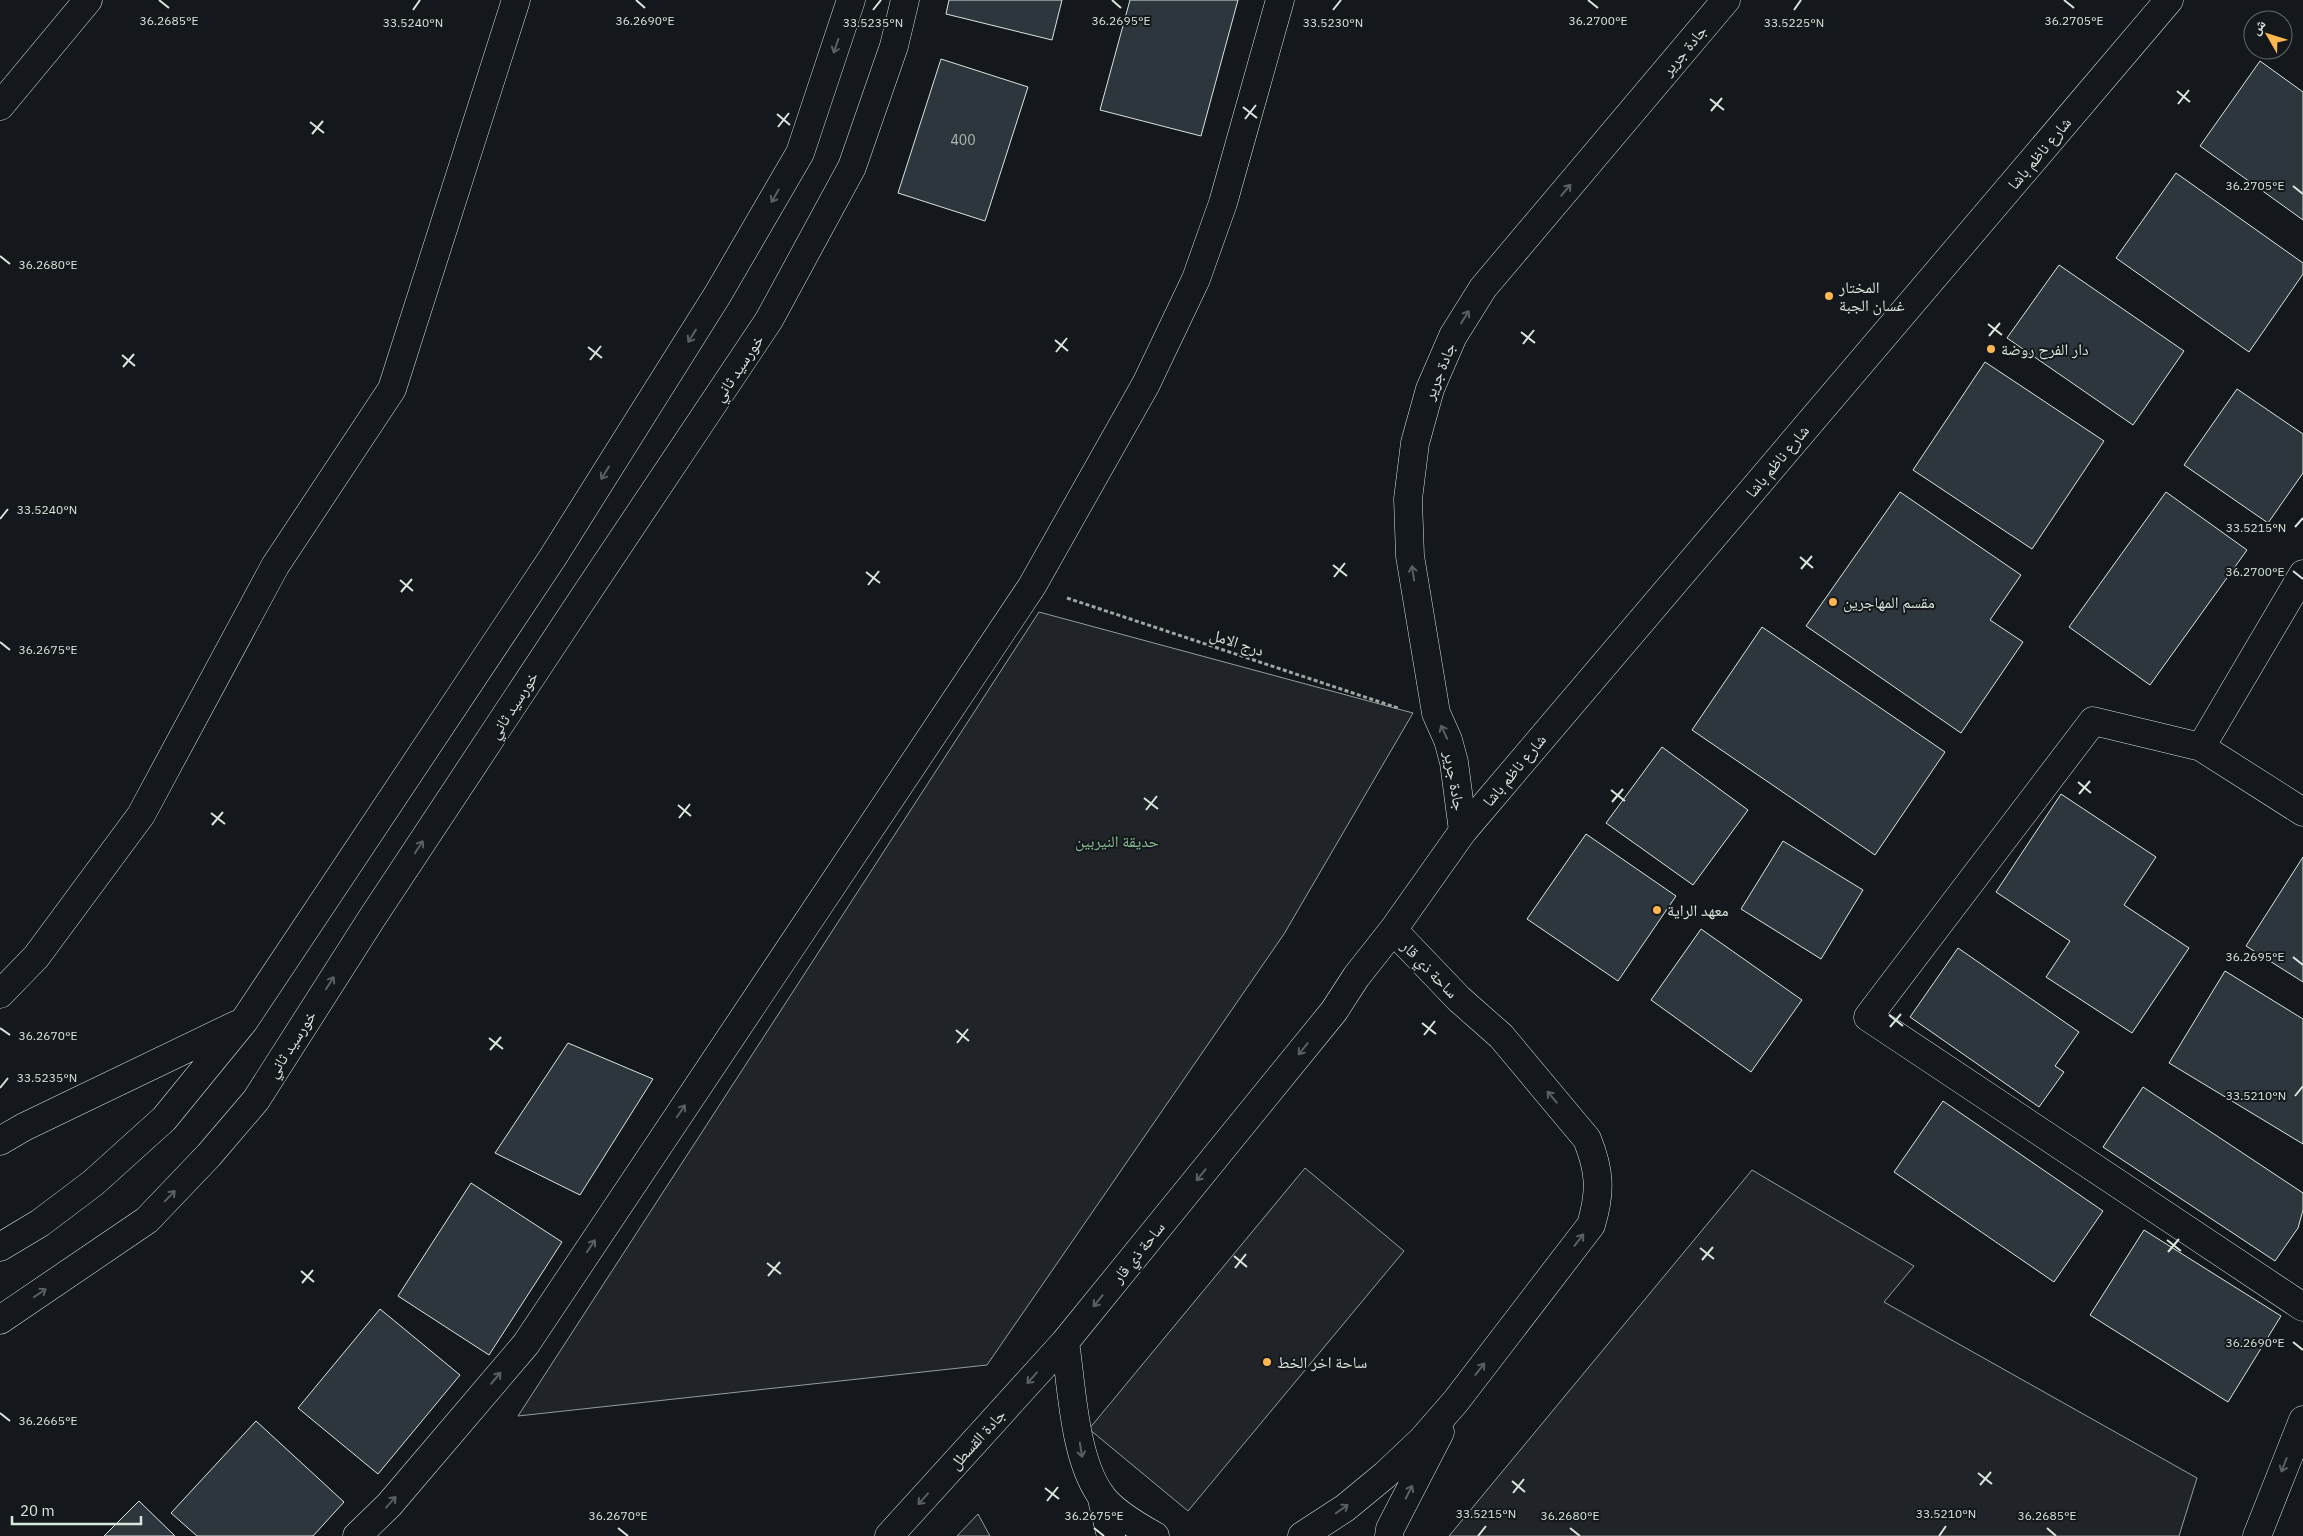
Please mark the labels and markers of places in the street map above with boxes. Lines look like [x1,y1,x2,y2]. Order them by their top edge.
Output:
place label: المختار غسان الجبة [1838,277,1905,316]
marker: المختار غسان الجبة [1823,290,1835,302]
place label: دار الفرح روضة [2001,339,2089,360]
marker: دار الفرح روضة [1985,343,1997,355]
place label: مقسم المهاجرين [1843,592,1935,613]
marker: مقسم المهاجرين [1827,596,1839,608]
place label: معهد الراية [1667,900,1729,920]
marker: معهد الراية [1651,904,1663,916]
place label: ساحة اخر الخط [1277,1352,1367,1372]
marker: ساحة اخر الخط [1261,1356,1273,1368]

